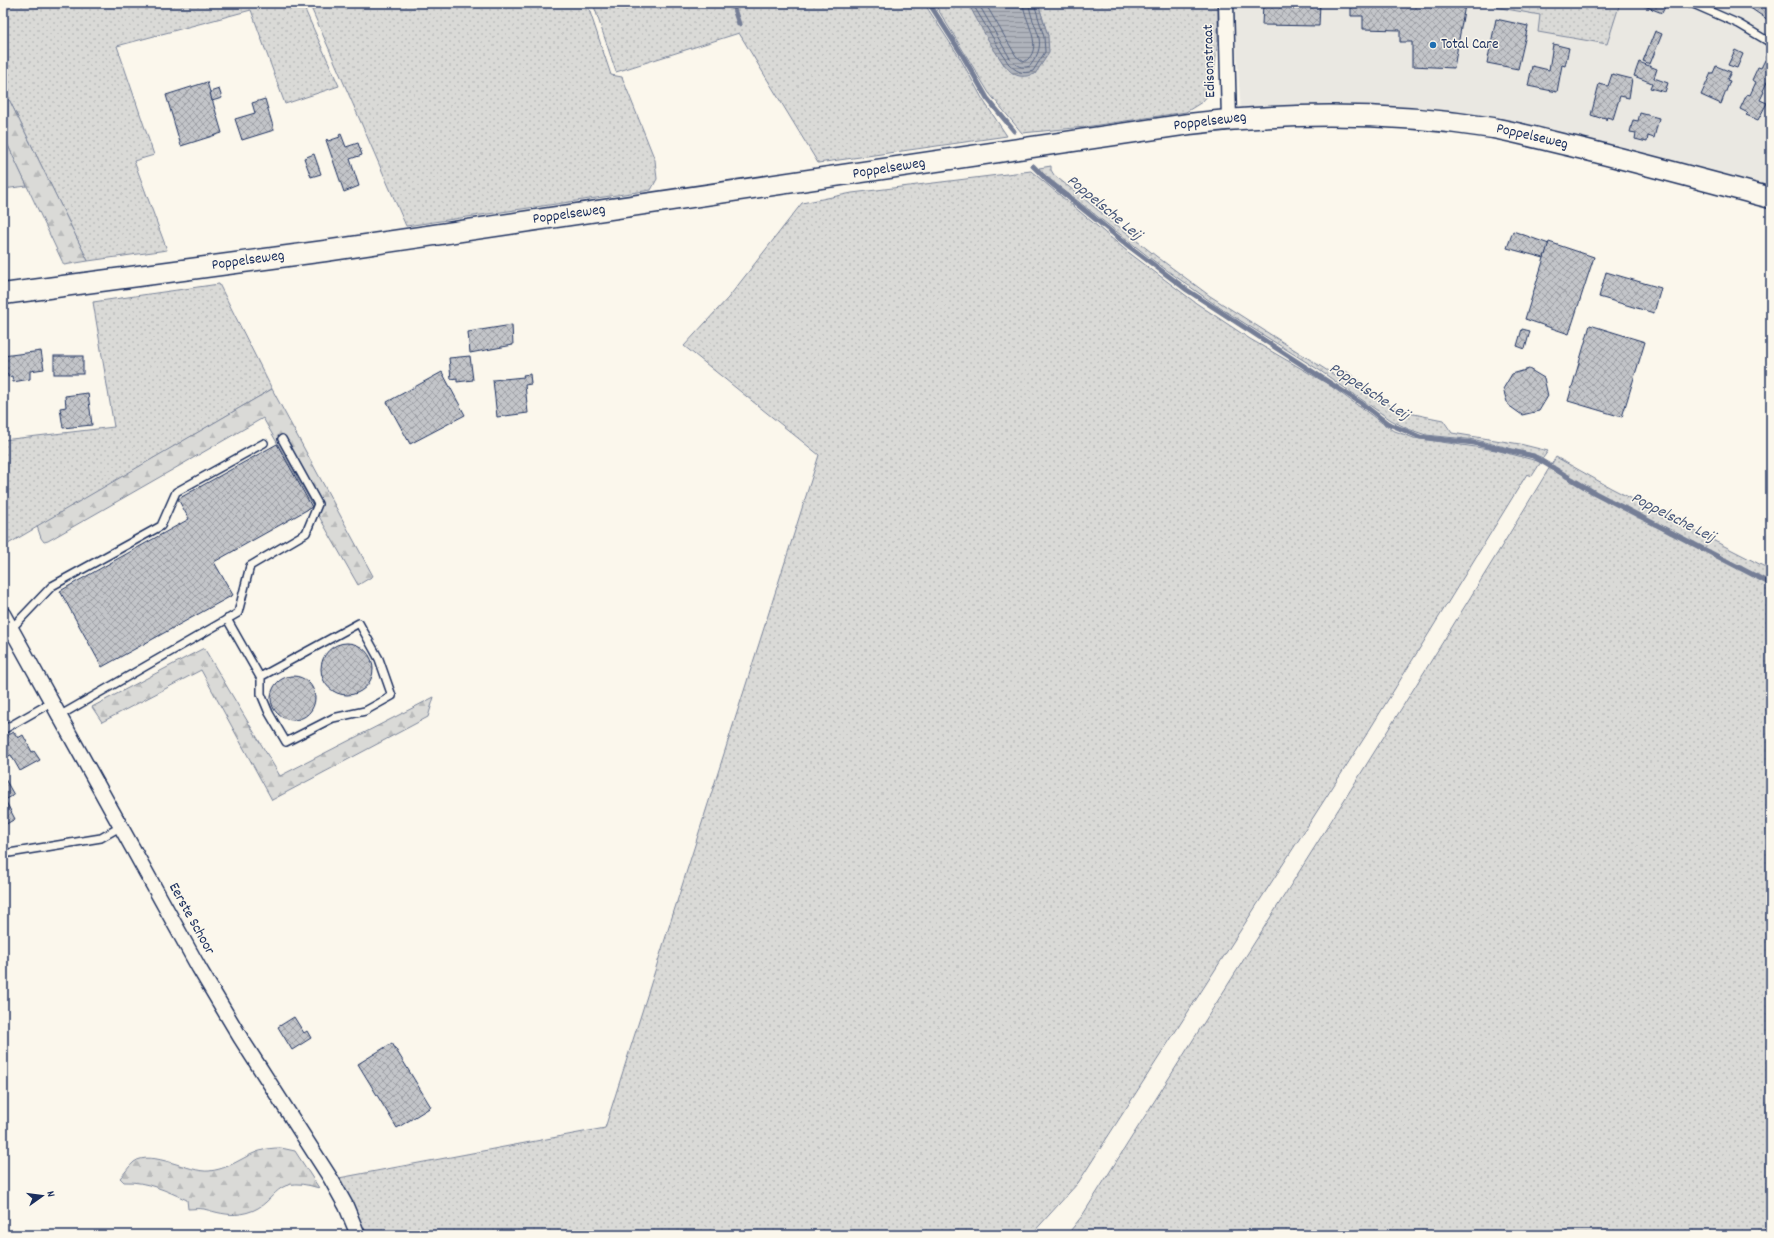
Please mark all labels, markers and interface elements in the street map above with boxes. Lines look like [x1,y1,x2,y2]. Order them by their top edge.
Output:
street label: Edisonstraat [1198,23,1222,98]
place label: Total Care [1441,34,1499,56]
marker: Total Care [1428,40,1438,50]
street label: Poppelseweg [1172,107,1248,137]
street label: Poppelseweg [1494,118,1570,156]
street label: Poppelseweg [851,152,927,186]
water label: Poppelsche Leij [1061,170,1148,248]
street label: Poppelseweg [531,199,607,231]
street label: Poppelseweg [210,245,286,277]
water label: Poppelsche Leij [1324,357,1415,428]
water label: Poppelsche Leij [1627,487,1721,550]
street label: Eerste Schoor [162,879,220,959]
north arrow [22,1176,62,1216]
text: N [41,1189,58,1199]

